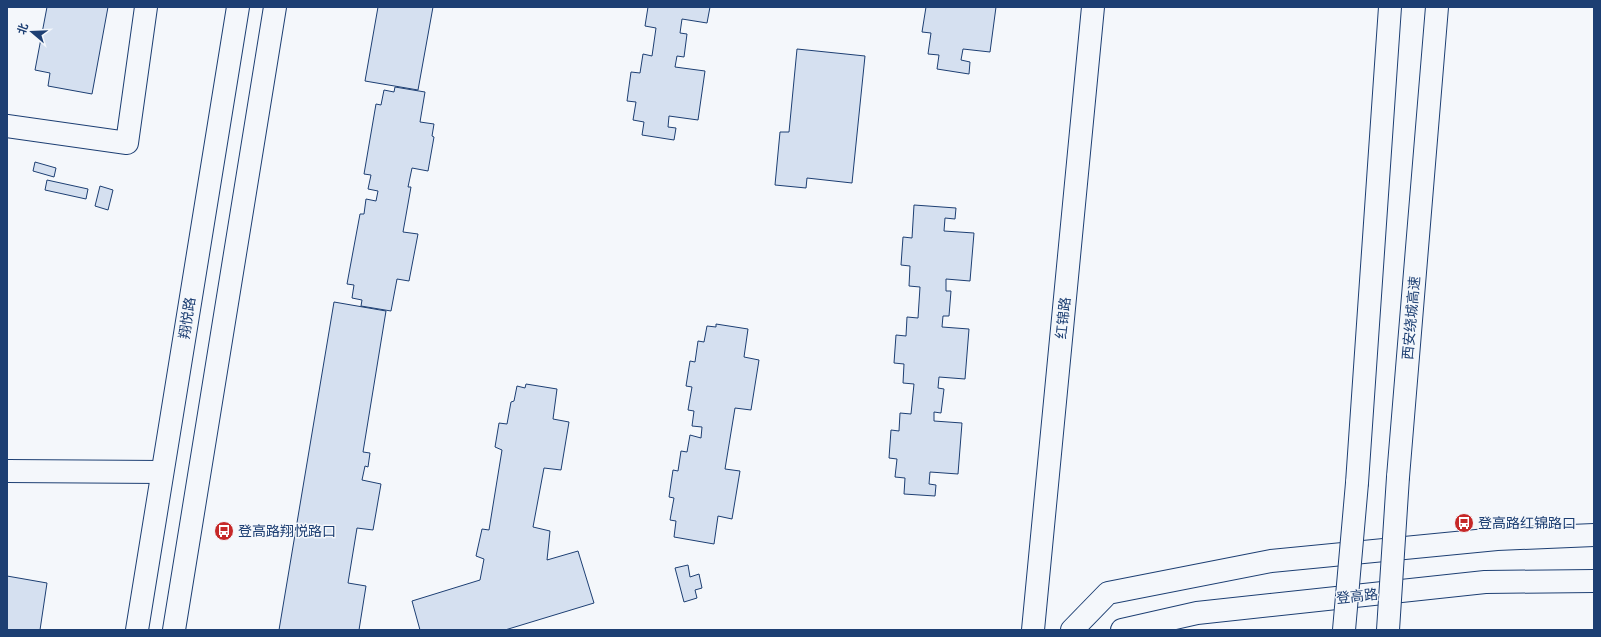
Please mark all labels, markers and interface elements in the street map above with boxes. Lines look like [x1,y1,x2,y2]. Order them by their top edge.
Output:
north arrow [12,12,52,52]
text: 北 [14,21,32,37]
street label: 西安绕城高速 [1397,275,1425,361]
street label: 翔悦路 [174,296,200,340]
street label: 红锦路 [1051,296,1075,340]
bus stop icon: 登高路红锦路口 [1453,512,1475,534]
place label: 登高路红锦路口 [1478,513,1576,533]
bus stop icon: 登高路翔悦路口 [213,520,235,542]
place label: 登高路翔悦路口 [238,521,336,541]
street label: 登高路 [1335,584,1379,608]

